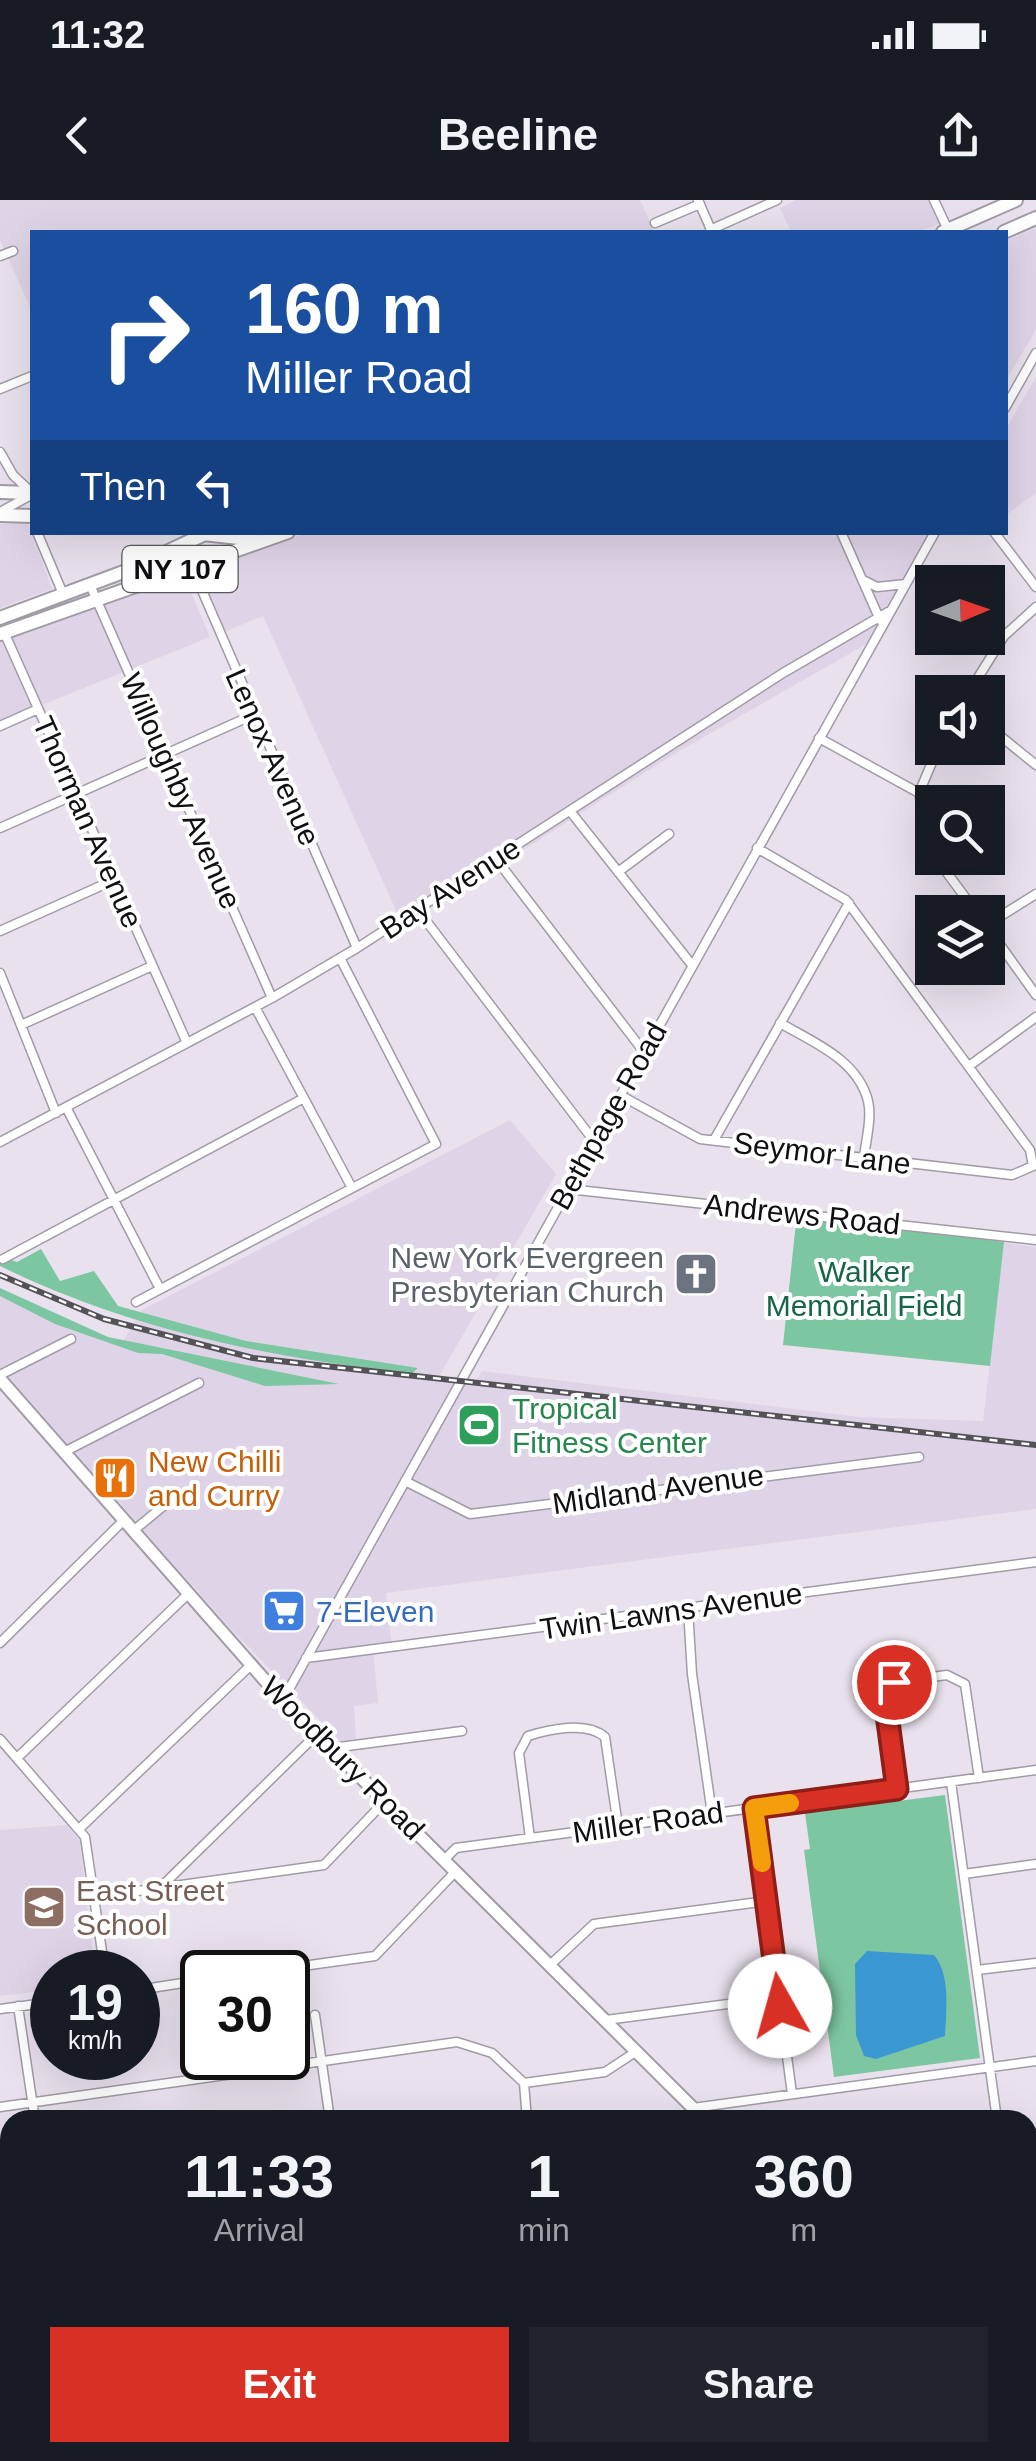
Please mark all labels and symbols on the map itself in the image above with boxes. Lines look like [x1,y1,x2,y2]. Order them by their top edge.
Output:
road number: NY 107 [122,546,238,592]
north arrow [915,565,1005,655]
street label: Lenox Avenue [219,664,327,850]
street label: Willoughby Avenue [114,668,248,914]
street label: Thorman Avenue [27,711,149,933]
street label: Bay Avenue [374,831,526,945]
street label: Bethpage Road [543,1017,673,1215]
street label: Seymor Lane [731,1126,913,1180]
street label: Andrews Road [702,1187,902,1241]
place label: New York Evergreen Presbyterian Church [391,1241,664,1308]
church icon: New York Evergreen Presbyterian Church [673,1251,719,1297]
park label: Walker Memorial Field [766,1255,962,1322]
place label: Tropical Fitness Center [512,1392,707,1459]
sports icon: Tropical Fitness Center [456,1402,502,1448]
place label: New Chilli and Curry [148,1445,281,1512]
restaurant icon: New Chilli and Curry [92,1455,138,1501]
street label: Midland Avenue [550,1458,766,1520]
street label: Twin Lawns Avenue [538,1576,804,1646]
supermarket icon: 7-Eleven [261,1588,307,1634]
place label: 7-Eleven [316,1595,434,1628]
pin [852,1640,937,1725]
street label: Woodbury Road [255,1670,431,1846]
street label: Miller Road [571,1795,725,1849]
place label: East Street School [76,1874,225,1941]
school or university icon: East Street School [21,1884,67,1930]
speed limit sign: 30 [180,1950,310,2080]
position arrow [728,1954,832,2058]

